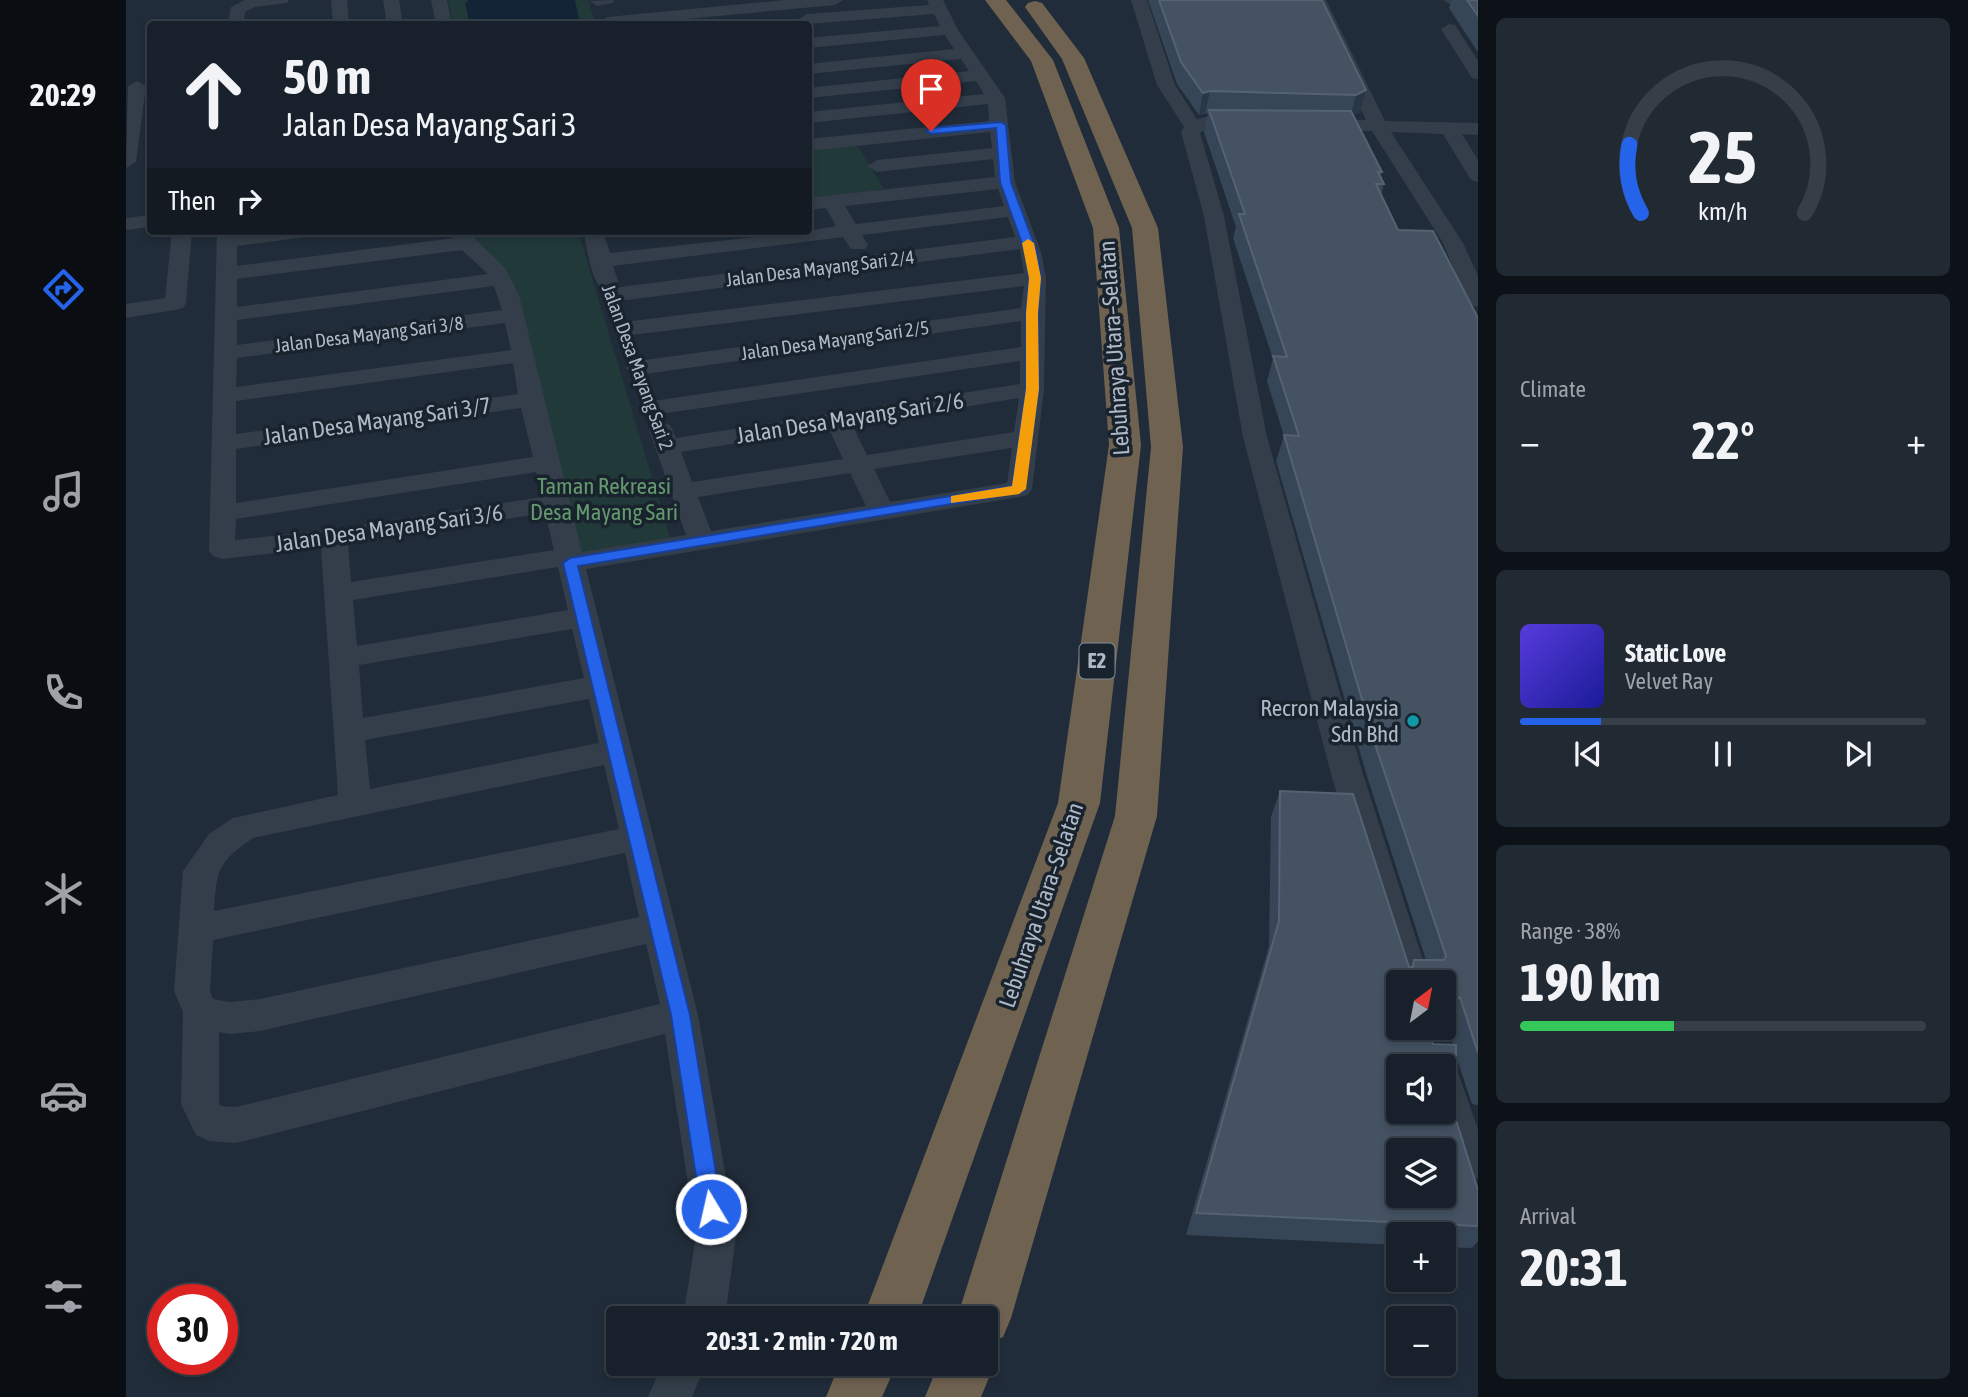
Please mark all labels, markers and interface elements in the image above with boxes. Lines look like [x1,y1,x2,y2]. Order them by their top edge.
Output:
text: 50 m [283,48,371,104]
icon: ahead [168,49,259,140]
pin [901,59,961,131]
icon: arrive [912,70,950,108]
text: 20:29 [30,76,96,113]
text: Jalan Desa Mayang Sari 3 [283,106,577,143]
text: 25 [1689,115,1757,198]
icon: right [230,182,268,220]
text: Then [168,186,216,216]
text: km/h [1698,197,1748,225]
street label: Lebuhraya Utara–Selatan [1094,240,1134,456]
street label: Jalan Desa Mayang Sari 2/4 [725,246,916,290]
icon: directions [39,265,88,314]
street label: Jalan Desa Mayang Sari 2 [598,281,678,453]
street label: Jalan Desa Mayang Sari 3/8 [274,312,465,356]
street label: Jalan Desa Mayang Sari 2/5 [740,316,930,364]
text: Climate [1520,376,1586,402]
street label: Jalan Desa Mayang Sari 2/6 [735,387,965,449]
street label: Jalan Desa Mayang Sari 3/7 [261,392,493,450]
text: 22° [1691,410,1755,470]
text: − [1520,419,1540,462]
text: + [1906,419,1926,462]
icon: music [39,467,88,516]
park label: Taman Rekreasi Desa Mayang Sari [530,473,678,525]
street label: Jalan Desa Mayang Sari 3/6 [273,499,505,557]
text: Static Love [1625,638,1726,668]
road number: E2 [1080,644,1114,678]
icon: phone [39,668,88,717]
text: Velvet Ray [1625,668,1713,694]
place label: Recron Malaysia Sdn Bhd [1260,695,1399,747]
marker: Recron Malaysia Sdn Bhd [1405,713,1421,729]
icon: previous [1569,735,1607,773]
icon: pause [1704,735,1742,773]
icon: next [1839,735,1877,773]
street label: Lebuhraya Utara–Selatan [994,799,1088,1011]
icon: climate [39,869,88,918]
text: Range · 38% [1520,918,1620,944]
text: 190 km [1520,952,1661,1012]
north arrow [1386,970,1456,1040]
map controls [1386,970,1456,1376]
button: sound [1386,1054,1456,1124]
icon: car [39,1071,88,1120]
button: layers [1386,1138,1456,1208]
position arrow [674,1172,748,1246]
text: Arrival [1520,1203,1576,1229]
button: + [1386,1222,1456,1292]
text: 20:31 [1520,1237,1628,1297]
icon: filters [39,1272,88,1321]
speed limit sign: 30 [147,1284,238,1375]
button: − [1386,1306,1456,1376]
text: 20:31 · 2 min · 720 m [706,1326,898,1356]

